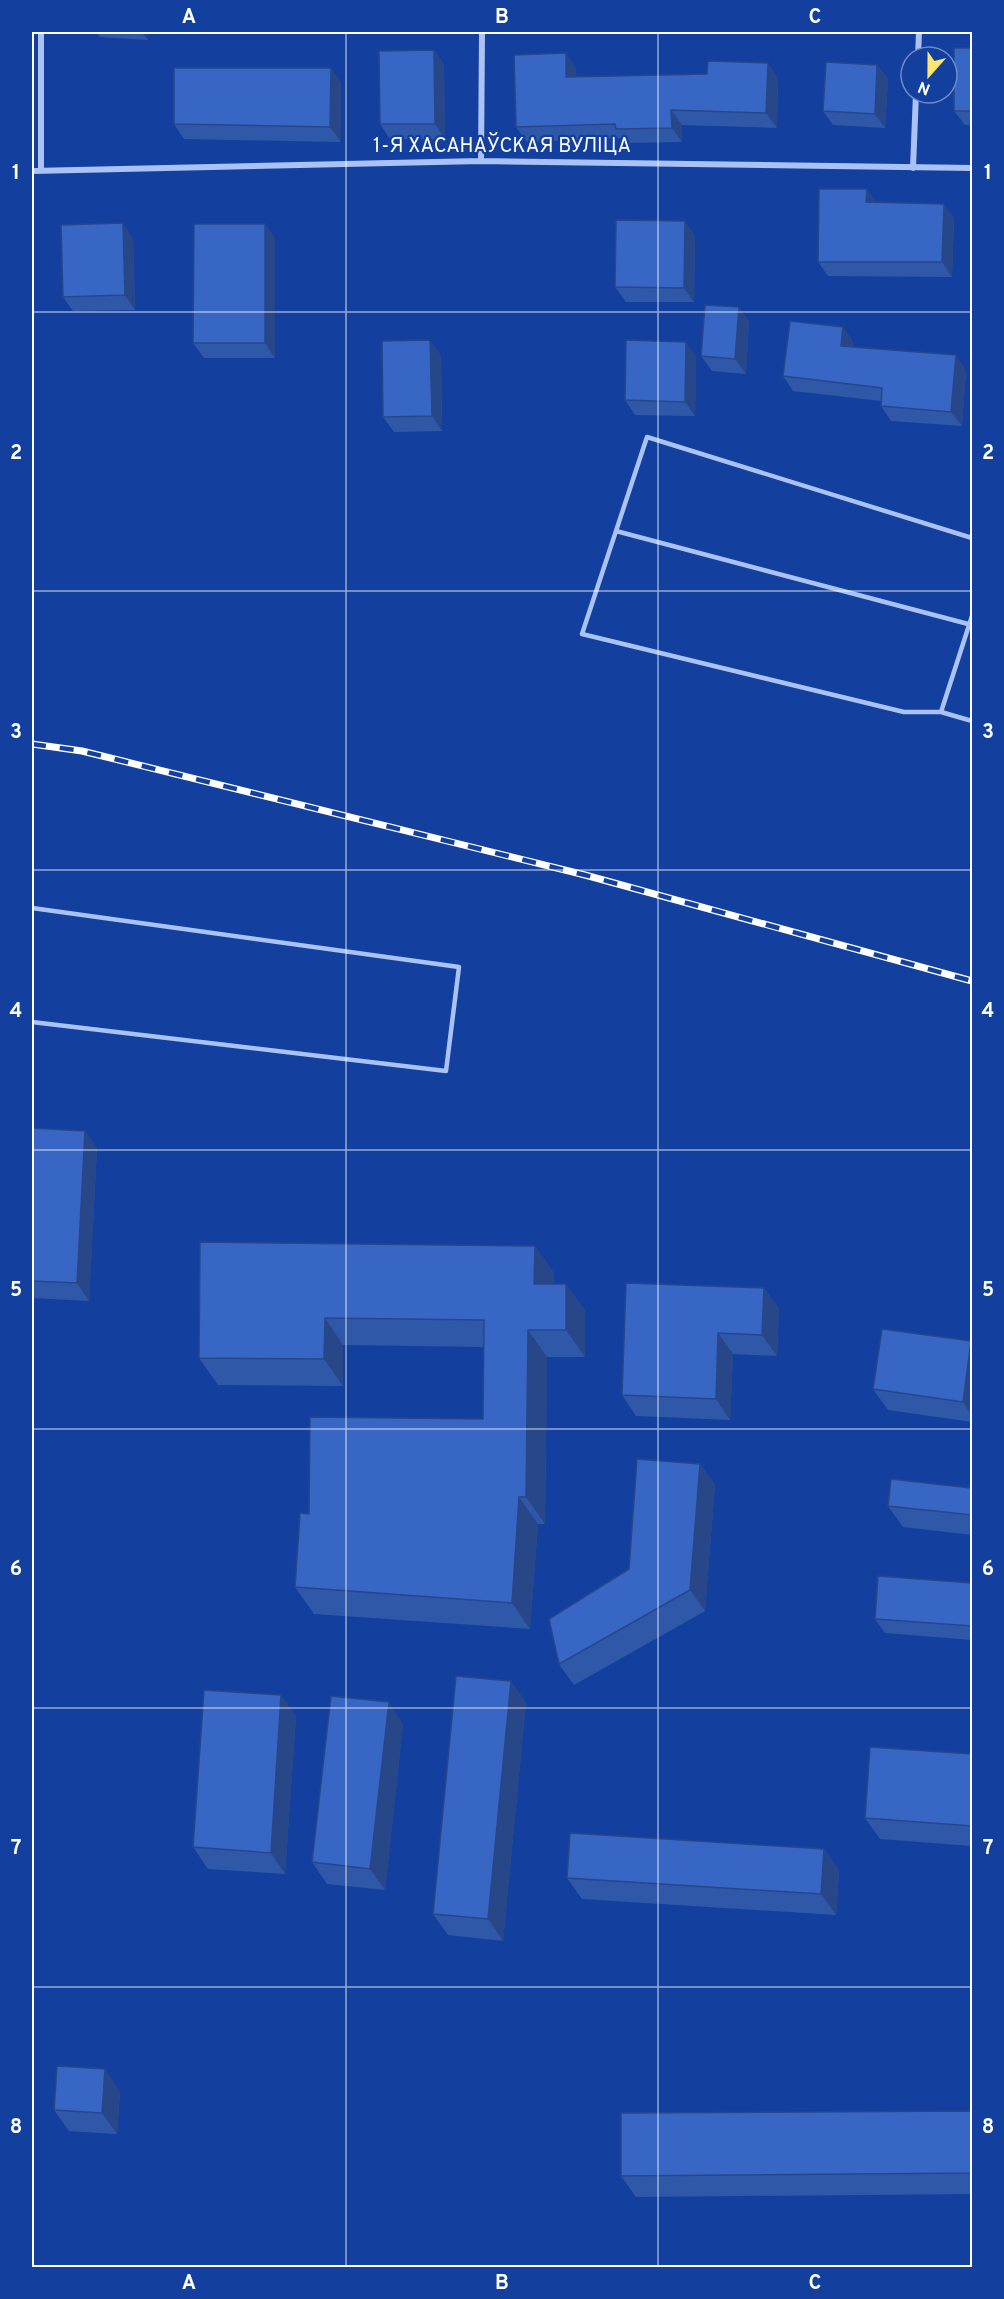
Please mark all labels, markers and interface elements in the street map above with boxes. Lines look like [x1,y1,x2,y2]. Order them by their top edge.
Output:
text: A [182,5,196,31]
text: B [495,5,509,31]
text: C [809,5,821,31]
north arrow [899,45,959,105]
text: N [915,76,933,99]
street label: 1-Я ХАСАНАЎСКАЯ ВУЛІЦА [373,132,631,160]
text: 1 [12,161,20,187]
text: 1 [984,161,992,187]
text: 2 [10,441,22,467]
text: 2 [982,441,994,467]
text: 3 [10,720,22,746]
text: 3 [982,720,994,746]
text: 4 [10,999,22,1025]
text: 4 [982,999,994,1025]
text: 5 [10,1278,22,1304]
text: 5 [982,1278,994,1304]
text: 6 [10,1557,22,1583]
text: 6 [982,1557,994,1583]
text: 7 [11,1836,21,1862]
text: 7 [983,1836,993,1862]
text: 8 [10,2115,22,2141]
text: 8 [982,2115,994,2141]
text: A [182,2271,196,2297]
text: B [495,2271,509,2297]
text: C [809,2271,821,2297]

